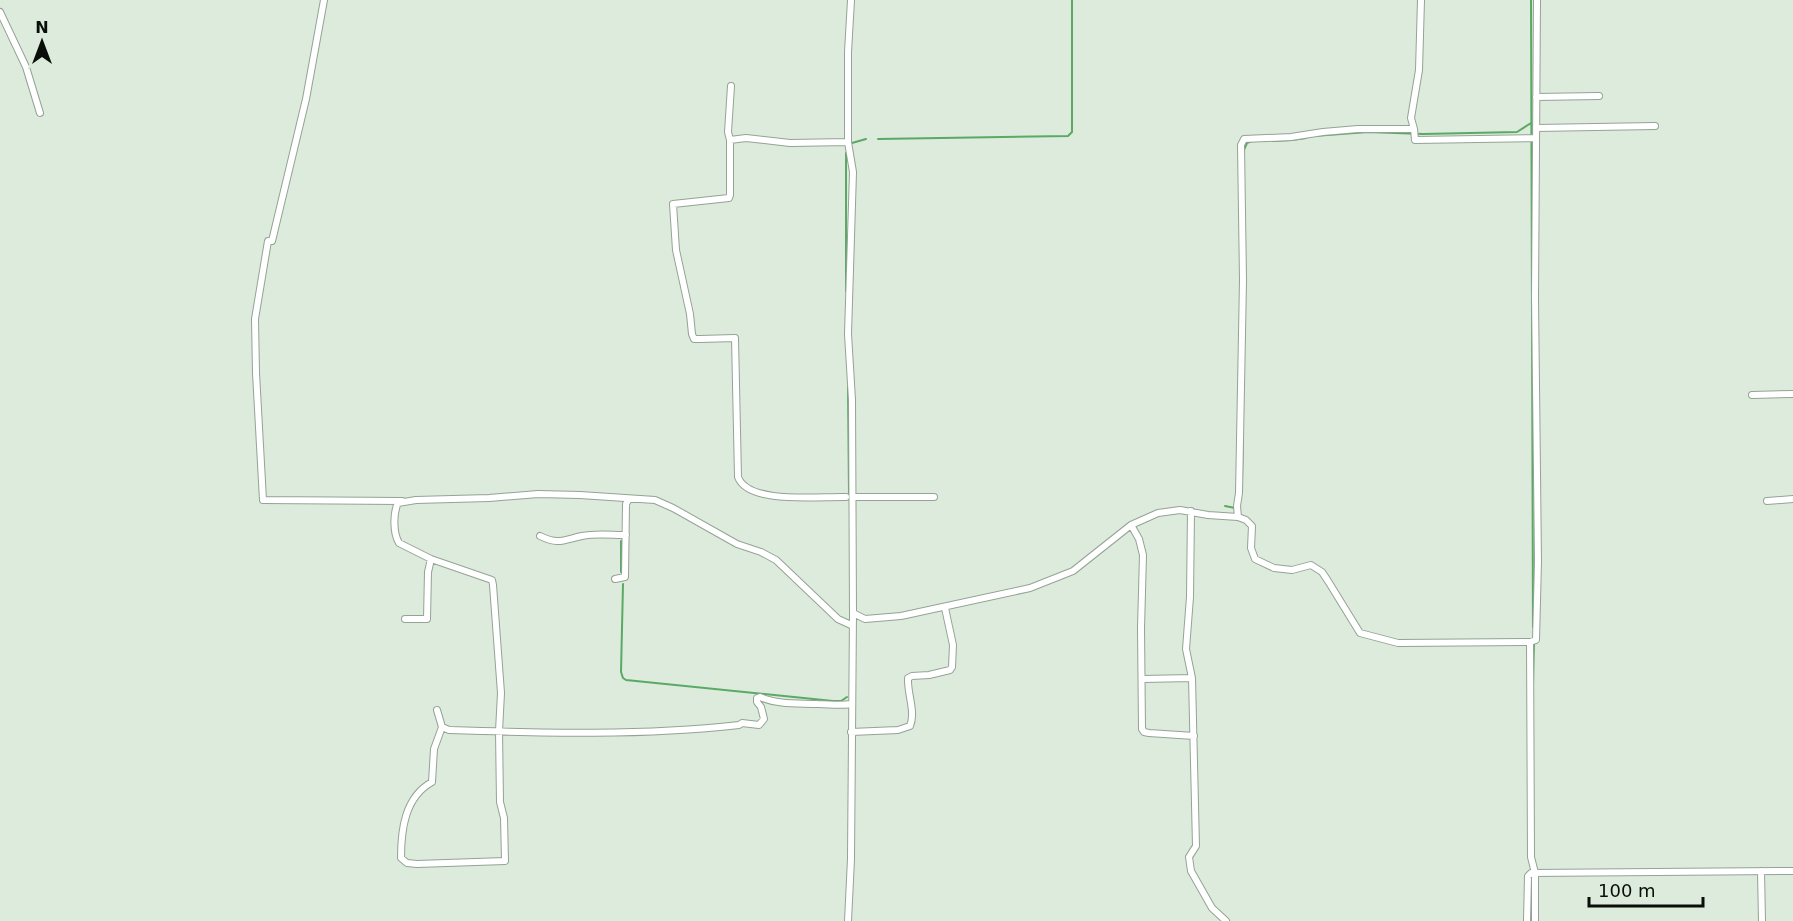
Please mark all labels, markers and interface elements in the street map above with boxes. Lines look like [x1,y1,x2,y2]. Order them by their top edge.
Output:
north arrow [12,12,72,72]
text: N [35,18,49,37]
scale bar [1589,870,1703,908]
text: 100 m [1598,880,1656,901]

